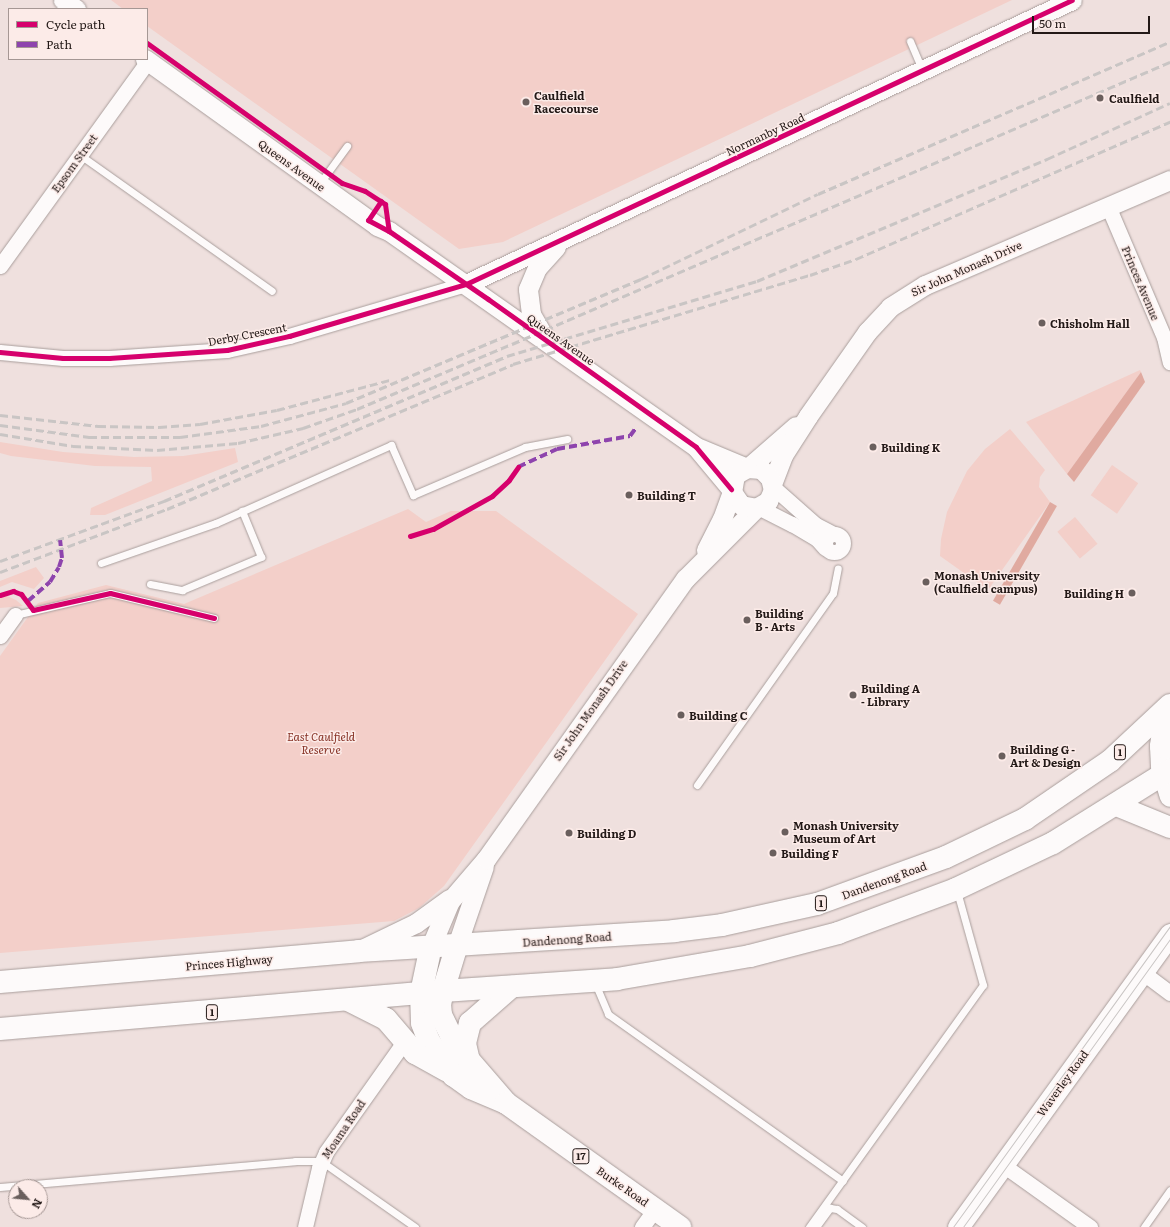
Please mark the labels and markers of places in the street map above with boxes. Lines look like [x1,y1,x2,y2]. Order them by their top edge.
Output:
place label: Caulfield Racecourse [534,89,598,115]
place label: Caulfield [1109,91,1160,105]
marker: Caulfield [1094,92,1106,104]
marker: Caulfield Racecourse [521,97,531,107]
place label: Chisholm Hall [1050,316,1130,330]
marker: Chisholm Hall [1037,318,1047,328]
place label: Building K [881,440,940,454]
marker: Building K [868,442,878,452]
place label: Building T [637,488,696,502]
marker: Building T [624,490,634,500]
place label: Monash University (Caulfield campus) [934,569,1040,595]
marker: Monash University (Caulfield campus) [921,577,931,587]
place label: Building H [1064,586,1124,600]
marker: Building H [1127,588,1137,598]
place label: Building B - Arts [755,607,803,633]
marker: Building B - Arts [742,615,752,625]
place label: Building A - Library [861,682,920,708]
marker: Building A - Library [848,690,858,700]
place label: Building C [689,708,747,722]
marker: Building C [676,710,686,720]
place label: Building G - Art & Design [1010,743,1081,769]
marker: Building G - Art & Design [997,751,1007,761]
place label: Monash University Museum of Art [793,819,899,845]
place label: Building D [577,826,636,840]
marker: Monash University Museum of Art [780,827,790,837]
marker: Building D [564,828,574,838]
place label: Building F [781,846,839,860]
marker: Building F [768,848,778,858]

